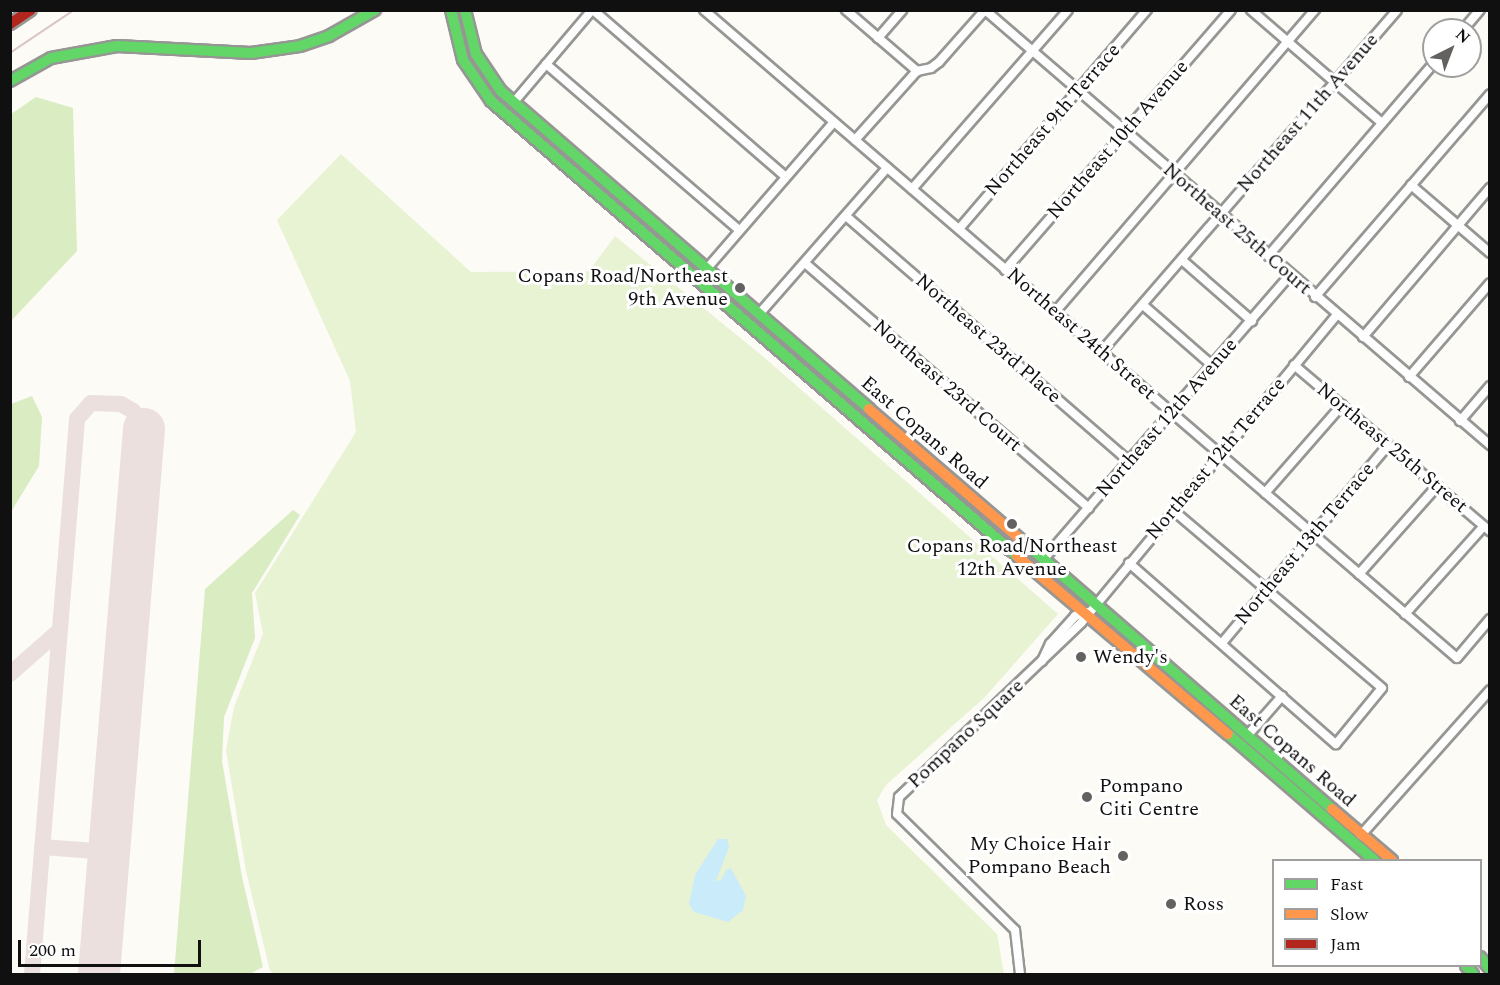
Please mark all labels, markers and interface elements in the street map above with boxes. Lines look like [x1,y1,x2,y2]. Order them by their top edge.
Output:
north arrow [1422,18,1482,78]
text: N [1450,23,1476,49]
street label: Northeast 11th Avenue [1232,28,1384,198]
street label: Northeast 9th Terrace [980,39,1126,201]
street label: Northeast 10th Avenue [1042,55,1194,225]
street label: Northeast 25th Court [1158,158,1316,300]
street label: Northeast 24th Street [1002,263,1160,405]
place label: Copans Road/Northeast 9th Avenue [518,264,728,311]
street label: Northeast 23rd Place [910,269,1066,409]
marker: Copans Road/Northeast 9th Avenue [733,281,747,295]
street label: Northeast 23rd Court [868,315,1026,457]
street label: Northeast 12th Avenue [1091,333,1243,503]
street label: East Copans Road [856,371,992,495]
street label: Northeast 12th Terrace [1141,373,1291,545]
street label: Northeast 25th Street [1312,378,1472,518]
street label: Northeast 13th Terrace [1230,458,1380,630]
marker: Copans Road/Northeast 12th Avenue [1005,517,1019,531]
place label: Copans Road/Northeast 12th Avenue [907,534,1117,581]
place label: Wendy's [1093,645,1168,669]
marker: Wendy's [1074,650,1088,664]
street label: Pompano Square [903,674,1029,794]
street label: East Copans Road [1224,689,1360,813]
place label: Pompano Citi Centre [1099,774,1199,821]
marker: Pompano Citi Centre [1080,790,1094,804]
place label: My Choice Hair Pompano Beach [968,832,1111,879]
marker: My Choice Hair Pompano Beach [1116,849,1130,863]
legend [1272,859,1482,967]
text: Fast [1330,871,1363,898]
place label: Ross [1183,892,1224,916]
marker: Ross [1164,897,1178,911]
text: Slow [1330,901,1368,928]
scale bar [21,928,204,966]
text: Jam [1330,931,1361,958]
text: 200 m [29,937,76,964]

